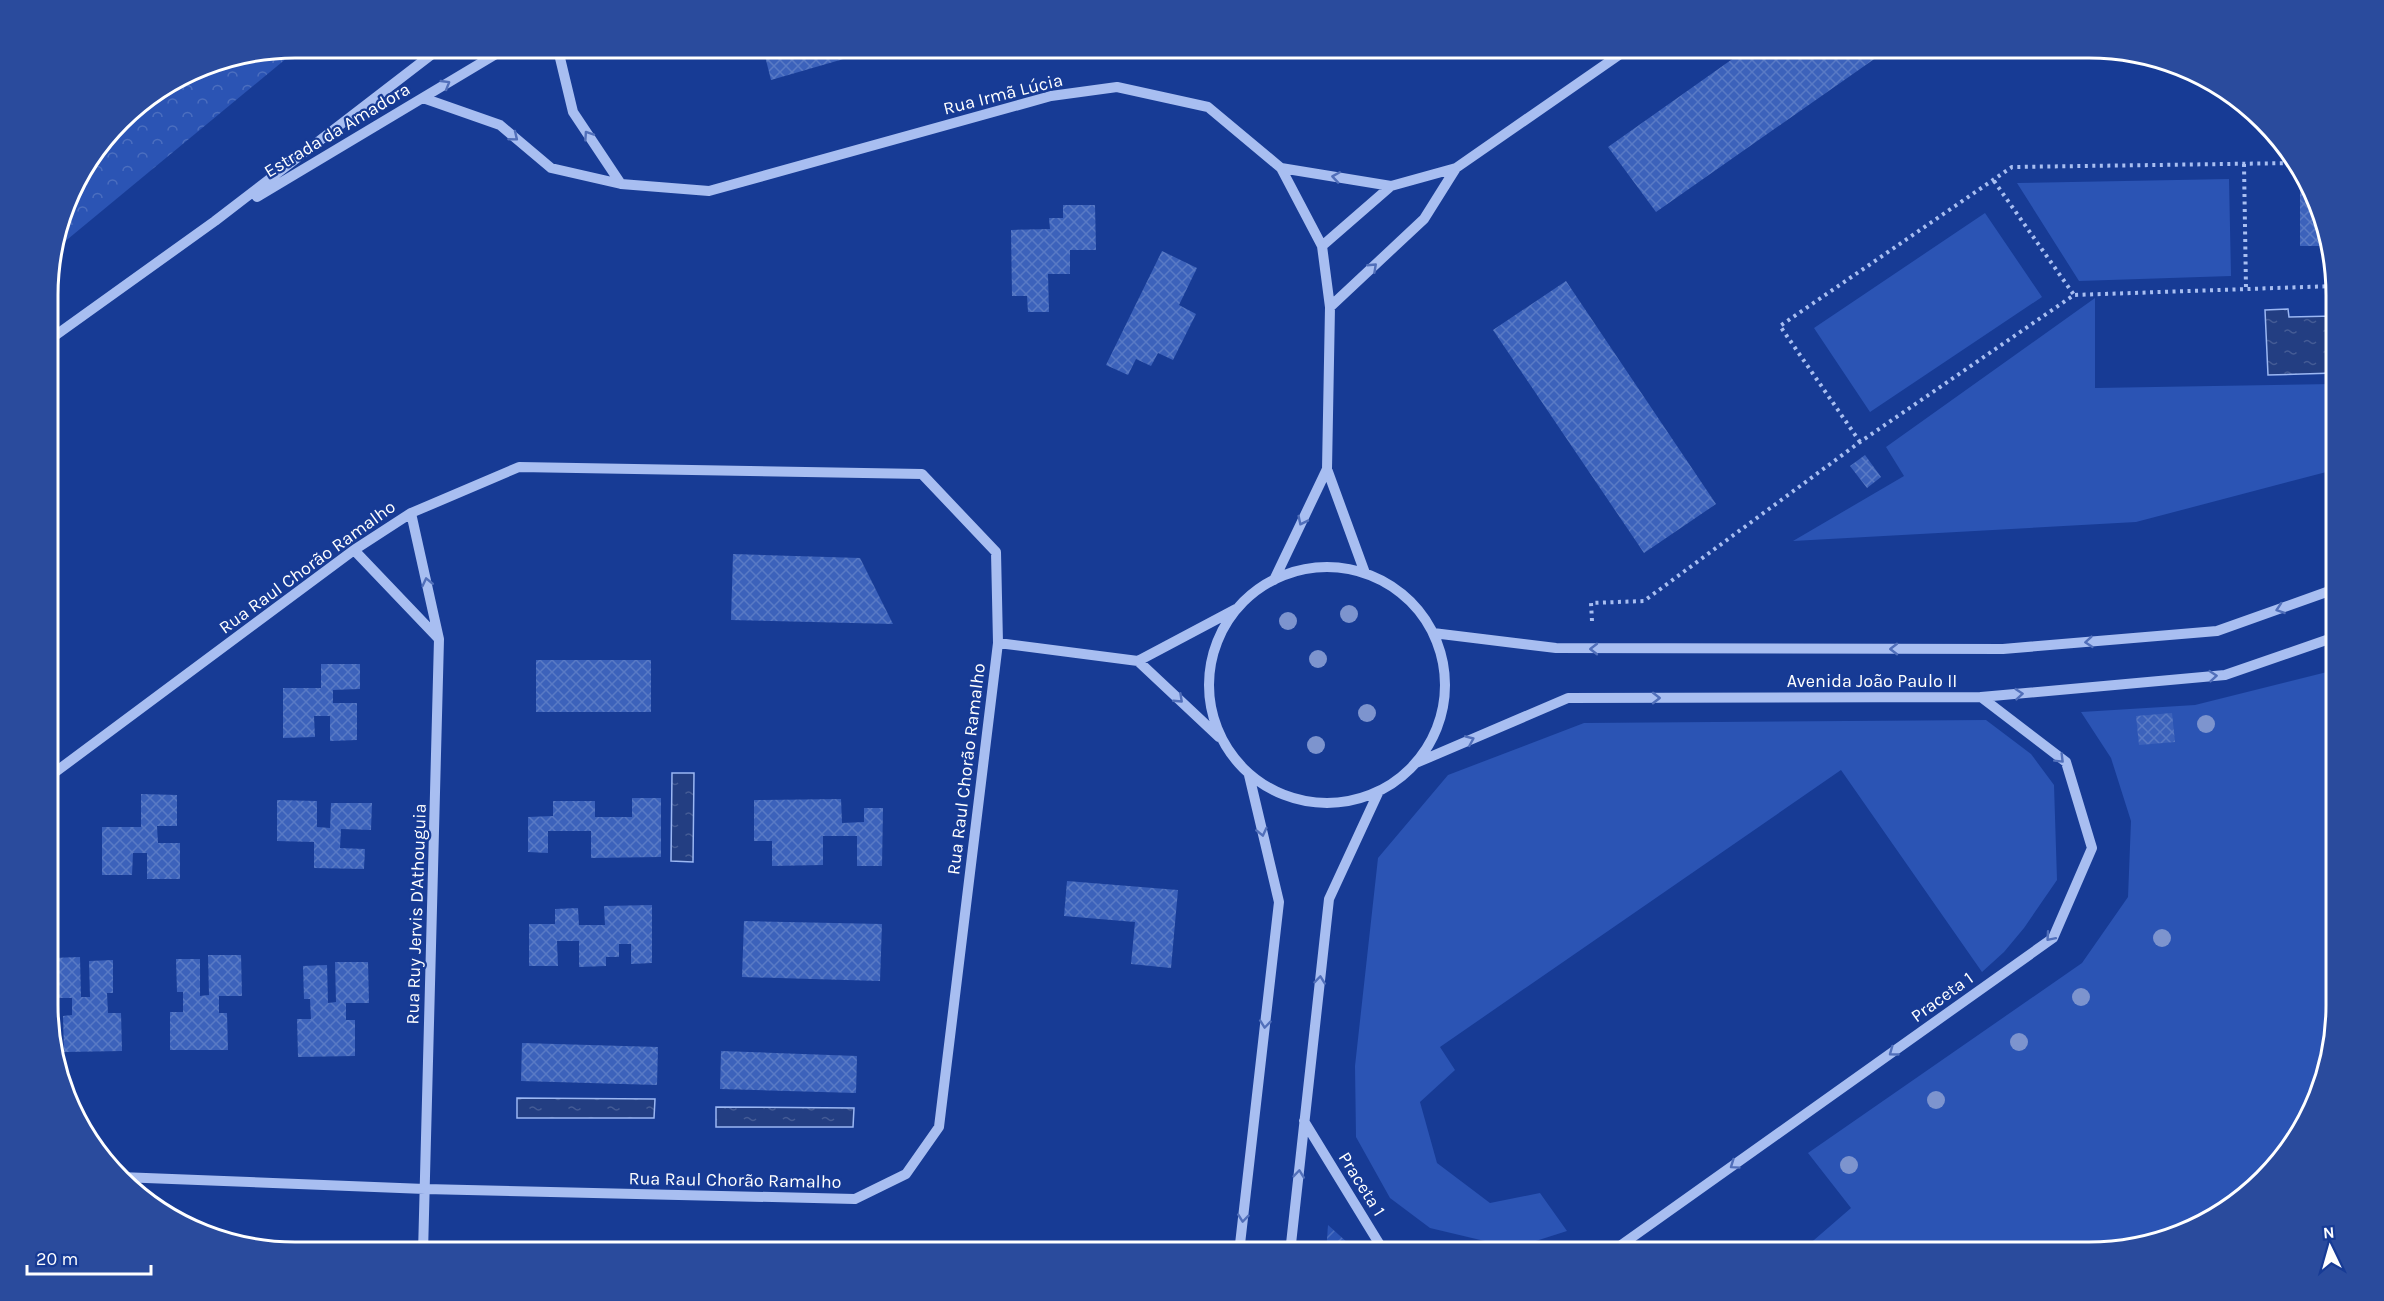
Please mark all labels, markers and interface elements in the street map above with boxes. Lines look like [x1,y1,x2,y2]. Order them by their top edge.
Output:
street label: Rua Irmã Lúcia [941,69,1065,119]
street label: Estrada da Amadora [260,78,414,182]
one-way arrow [440,80,450,92]
one-way arrow [508,130,519,141]
one-way arrow [584,131,595,142]
one-way arrow [1331,171,1341,184]
one-way arrow [1366,263,1376,274]
street label: Rua Raul Chorão Ramalho [214,496,400,638]
one-way arrow [1298,515,1310,526]
one-way arrow [421,577,434,587]
one-way arrow [2275,601,2286,614]
one-way arrow [2084,635,2093,648]
one-way arrow [1590,643,1599,655]
one-way arrow [1890,643,1899,655]
street label: Rua Raul Chorão Ramalho [942,662,990,876]
street label: Avenida João Paulo II [1787,670,1957,692]
one-way arrow [2209,670,2218,683]
one-way arrow [2015,688,2024,701]
one-way arrow [1172,692,1183,703]
one-way arrow [1652,692,1661,704]
one-way arrow [1464,735,1475,747]
one-way arrow [2053,752,2063,763]
street label: Rua Ruy Jervis D'Athouguia [401,803,431,1025]
one-way arrow [1255,827,1268,837]
one-way arrow [2046,931,2057,942]
street label: Praceta 1 [1906,967,1978,1027]
one-way arrow [1313,975,1326,985]
one-way arrow [1259,1020,1272,1029]
one-way arrow [1889,1045,1900,1056]
street label: Praceta 1 [1334,1148,1390,1220]
one-way arrow [1730,1158,1741,1169]
street label: Rua Raul Chorão Ramalho [628,1167,842,1193]
one-way arrow [1292,1169,1304,1178]
one-way arrow [1237,1213,1250,1222]
north arrow [2300,1217,2360,1277]
text: N [2322,1223,2335,1243]
scale bar [27,1238,152,1276]
text: 20 m [36,1248,78,1270]

